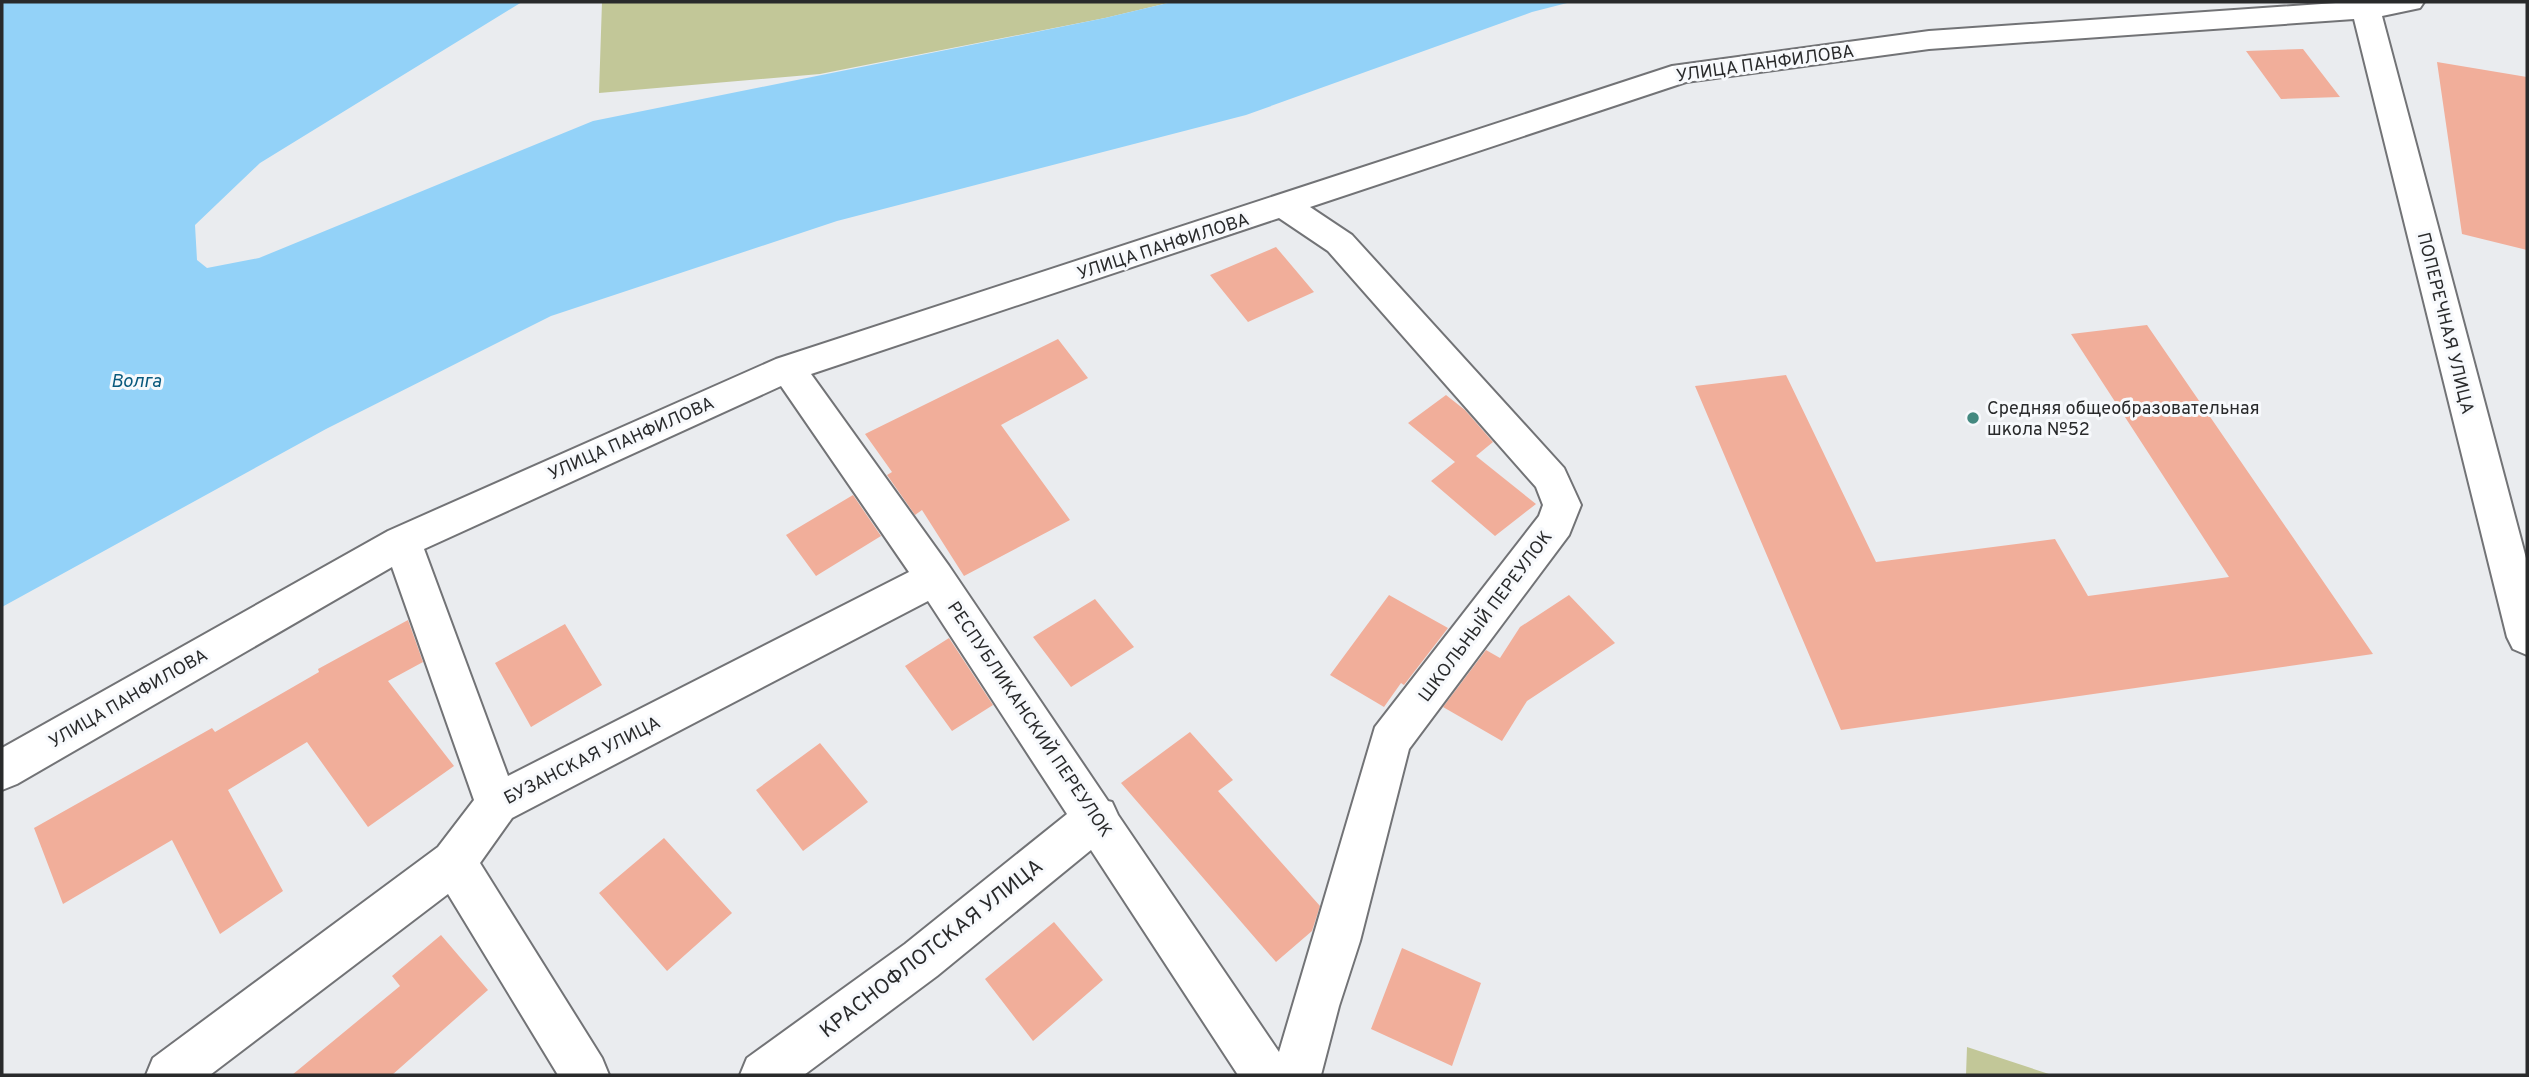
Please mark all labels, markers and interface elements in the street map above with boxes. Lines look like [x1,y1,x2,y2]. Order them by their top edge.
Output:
street label: УЛИЦА ПАНФИЛОВА [1675,41,1856,88]
street label: УЛИЦА ПАНФИЛОВА [1075,209,1252,286]
street label: ПОПЕРЕЧНАЯ УЛИЦА [2411,230,2478,417]
water label: Волга [111,370,161,394]
street label: УЛИЦА ПАНФИЛОВА [545,392,718,486]
place label: Средняя общеобразовательная школа №52 [1987,398,2260,442]
marker: Средняя общеобразовательная школа №52 [1965,410,1981,426]
street label: ШКОЛЬНЫЙ ПЕРЕУЛОК [1413,525,1558,707]
street label: РЕСПУБЛИКАНСКИЙ ПЕРЕУЛОК [941,597,1118,842]
street label: УЛИЦА ПАНФИЛОВА [45,644,212,754]
street label: БУЗАНСКАЯ УЛИЦА [500,712,665,811]
street label: КРАСНОФЛОТСКАЯ УЛИЦА [815,853,1049,1045]

